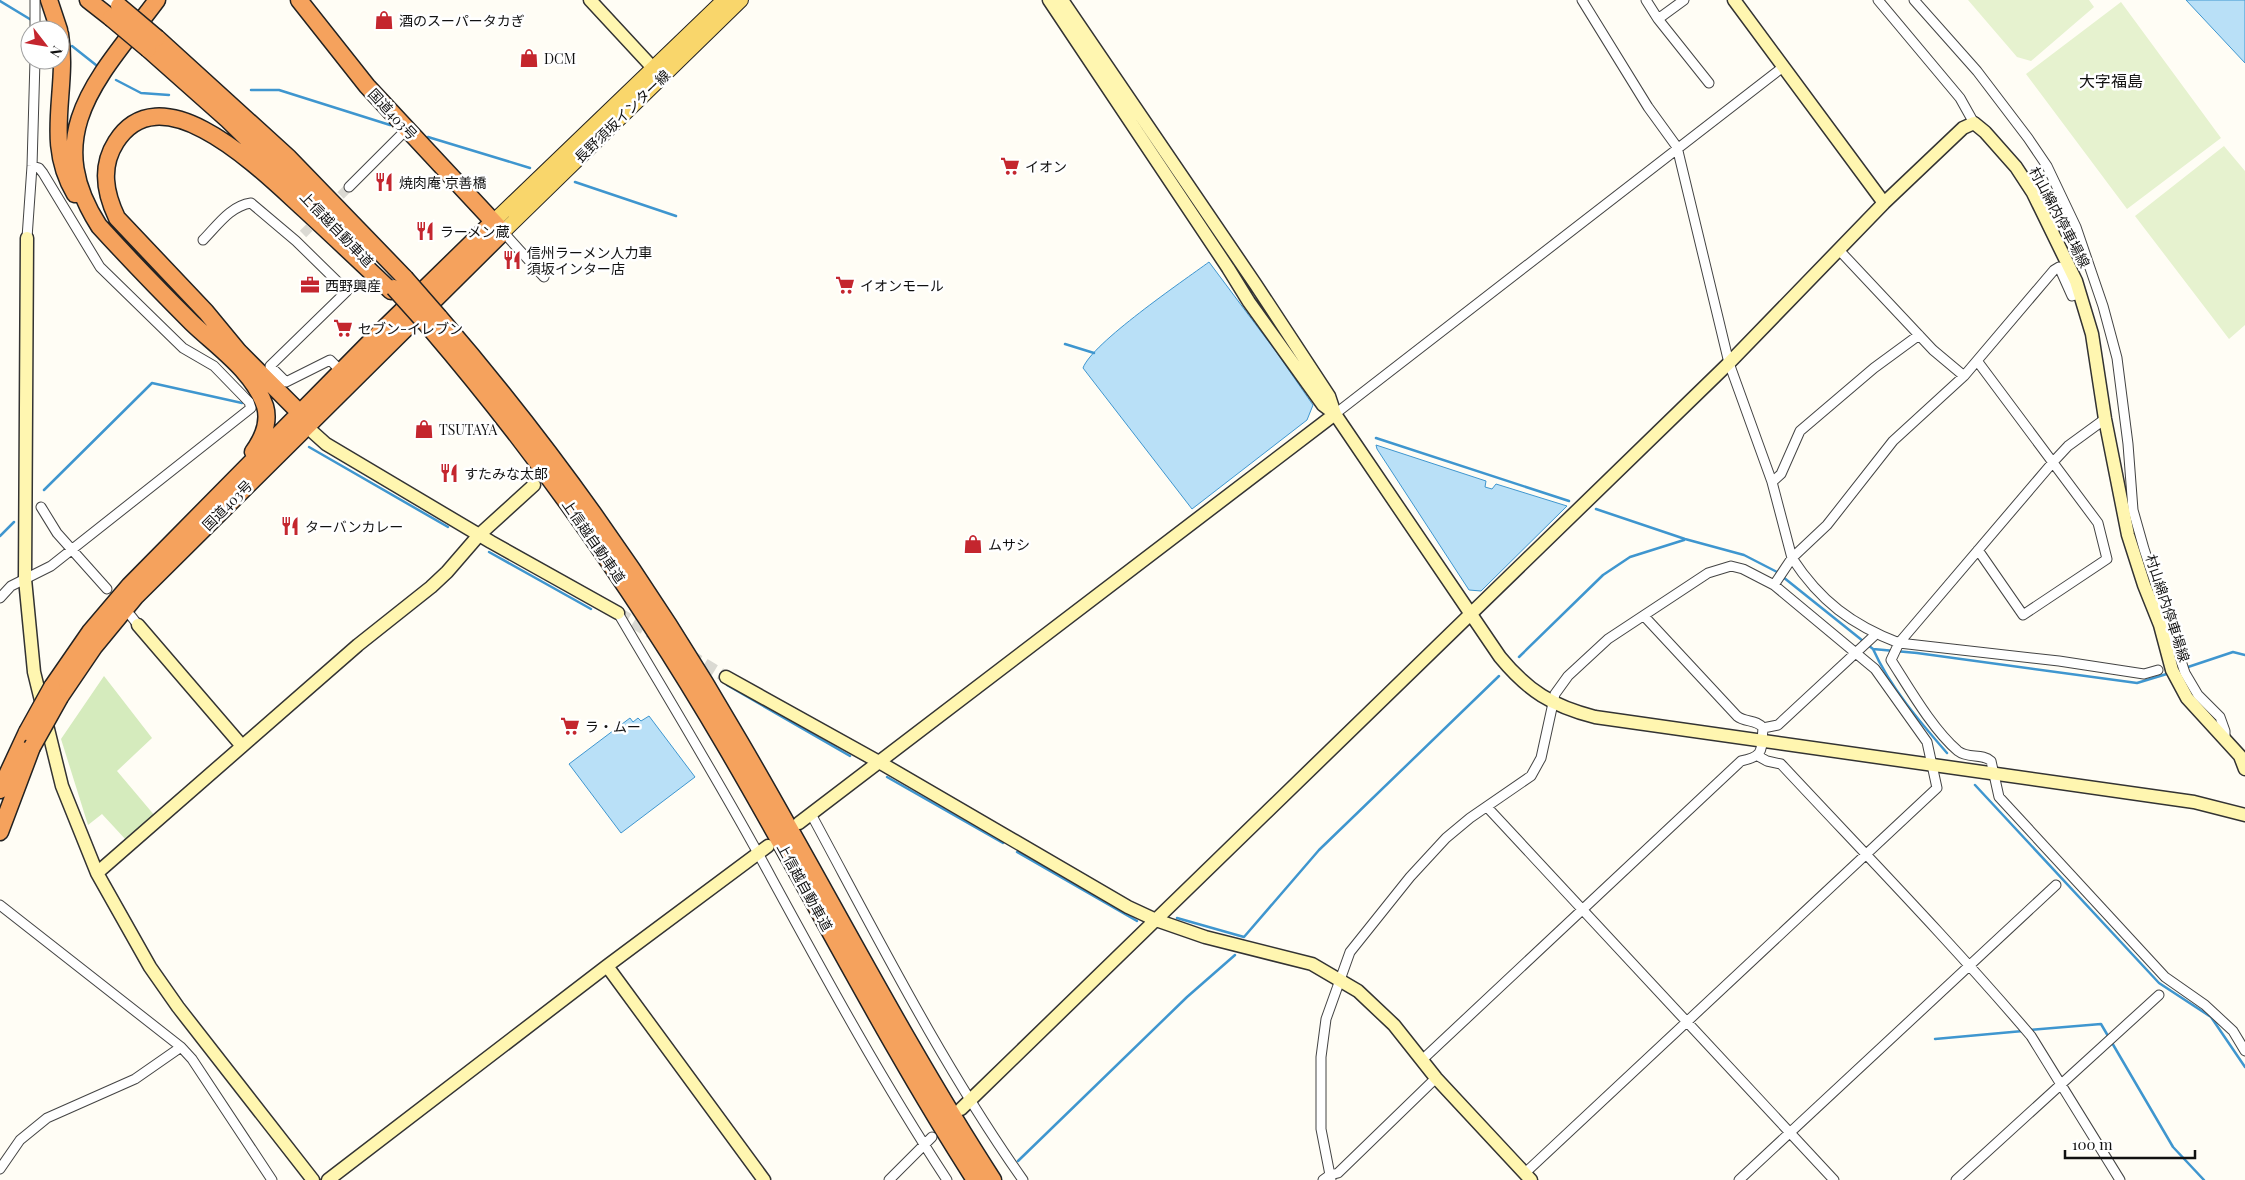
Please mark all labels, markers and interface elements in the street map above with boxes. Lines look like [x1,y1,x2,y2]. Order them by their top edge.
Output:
shop icon: 酒のスーパータカぎ [373,9,395,31]
place label: 酒のスーパータカぎ [399,11,525,30]
north arrow [20,20,70,70]
text: N [46,43,67,61]
shop icon: DCM [518,47,540,69]
place label: DCM [544,49,576,68]
street label: 長野須坂インター線 [570,65,674,167]
district label: 大字福島 [2079,70,2143,91]
street label: 国道403号 [364,84,422,144]
supermarket icon: イオン [999,155,1021,177]
place label: イオン [1025,157,1067,176]
street label: 村山綿内停車場線 [2025,163,2095,271]
restaurant icon: 焼肉庵 京善橋 [373,171,395,193]
place label: 焼肉庵 京善橋 [399,173,487,192]
street label: 上信越自動車道 [296,187,378,271]
restaurant icon: ラーメン蔵 [414,220,436,242]
place label: ラーメン蔵 [440,222,509,241]
place label: 信州ラーメン人力車 須坂インター店 [527,243,652,278]
restaurant icon: 信州ラーメン人力車 須坂インター店 [501,249,523,271]
office icon: 西野興産 [299,274,321,296]
supermarket icon: イオンモール [834,274,856,296]
place label: 西野興産 [325,276,381,295]
place label: イオンモール [860,276,944,295]
supermarket icon: セブン-イレブン [332,317,354,339]
place label: セブン-イレブン [358,319,463,338]
shop icon: TSUTAYA [413,418,435,440]
place label: TSUTAYA [439,420,498,439]
restaurant icon: すたみな太郎 [438,462,460,484]
place label: すたみな太郎 [464,464,548,483]
street label: 国道403号 [198,476,256,534]
street label: 上信越自動車道 [558,495,630,587]
restaurant icon: ターバンカレー [279,515,301,537]
place label: ターバンカレー [305,517,404,536]
shop icon: ムサシ [962,533,984,555]
place label: ムサシ [988,535,1030,554]
street label: 村山綿内停車場線 [2142,552,2194,664]
supermarket icon: ラ・ムー [559,715,581,737]
place label: ラ・ムー [585,717,641,736]
street label: 上信越自動車道 [773,840,837,934]
scale bar [2065,1128,2195,1160]
text: 100 m [2072,1134,2113,1154]

